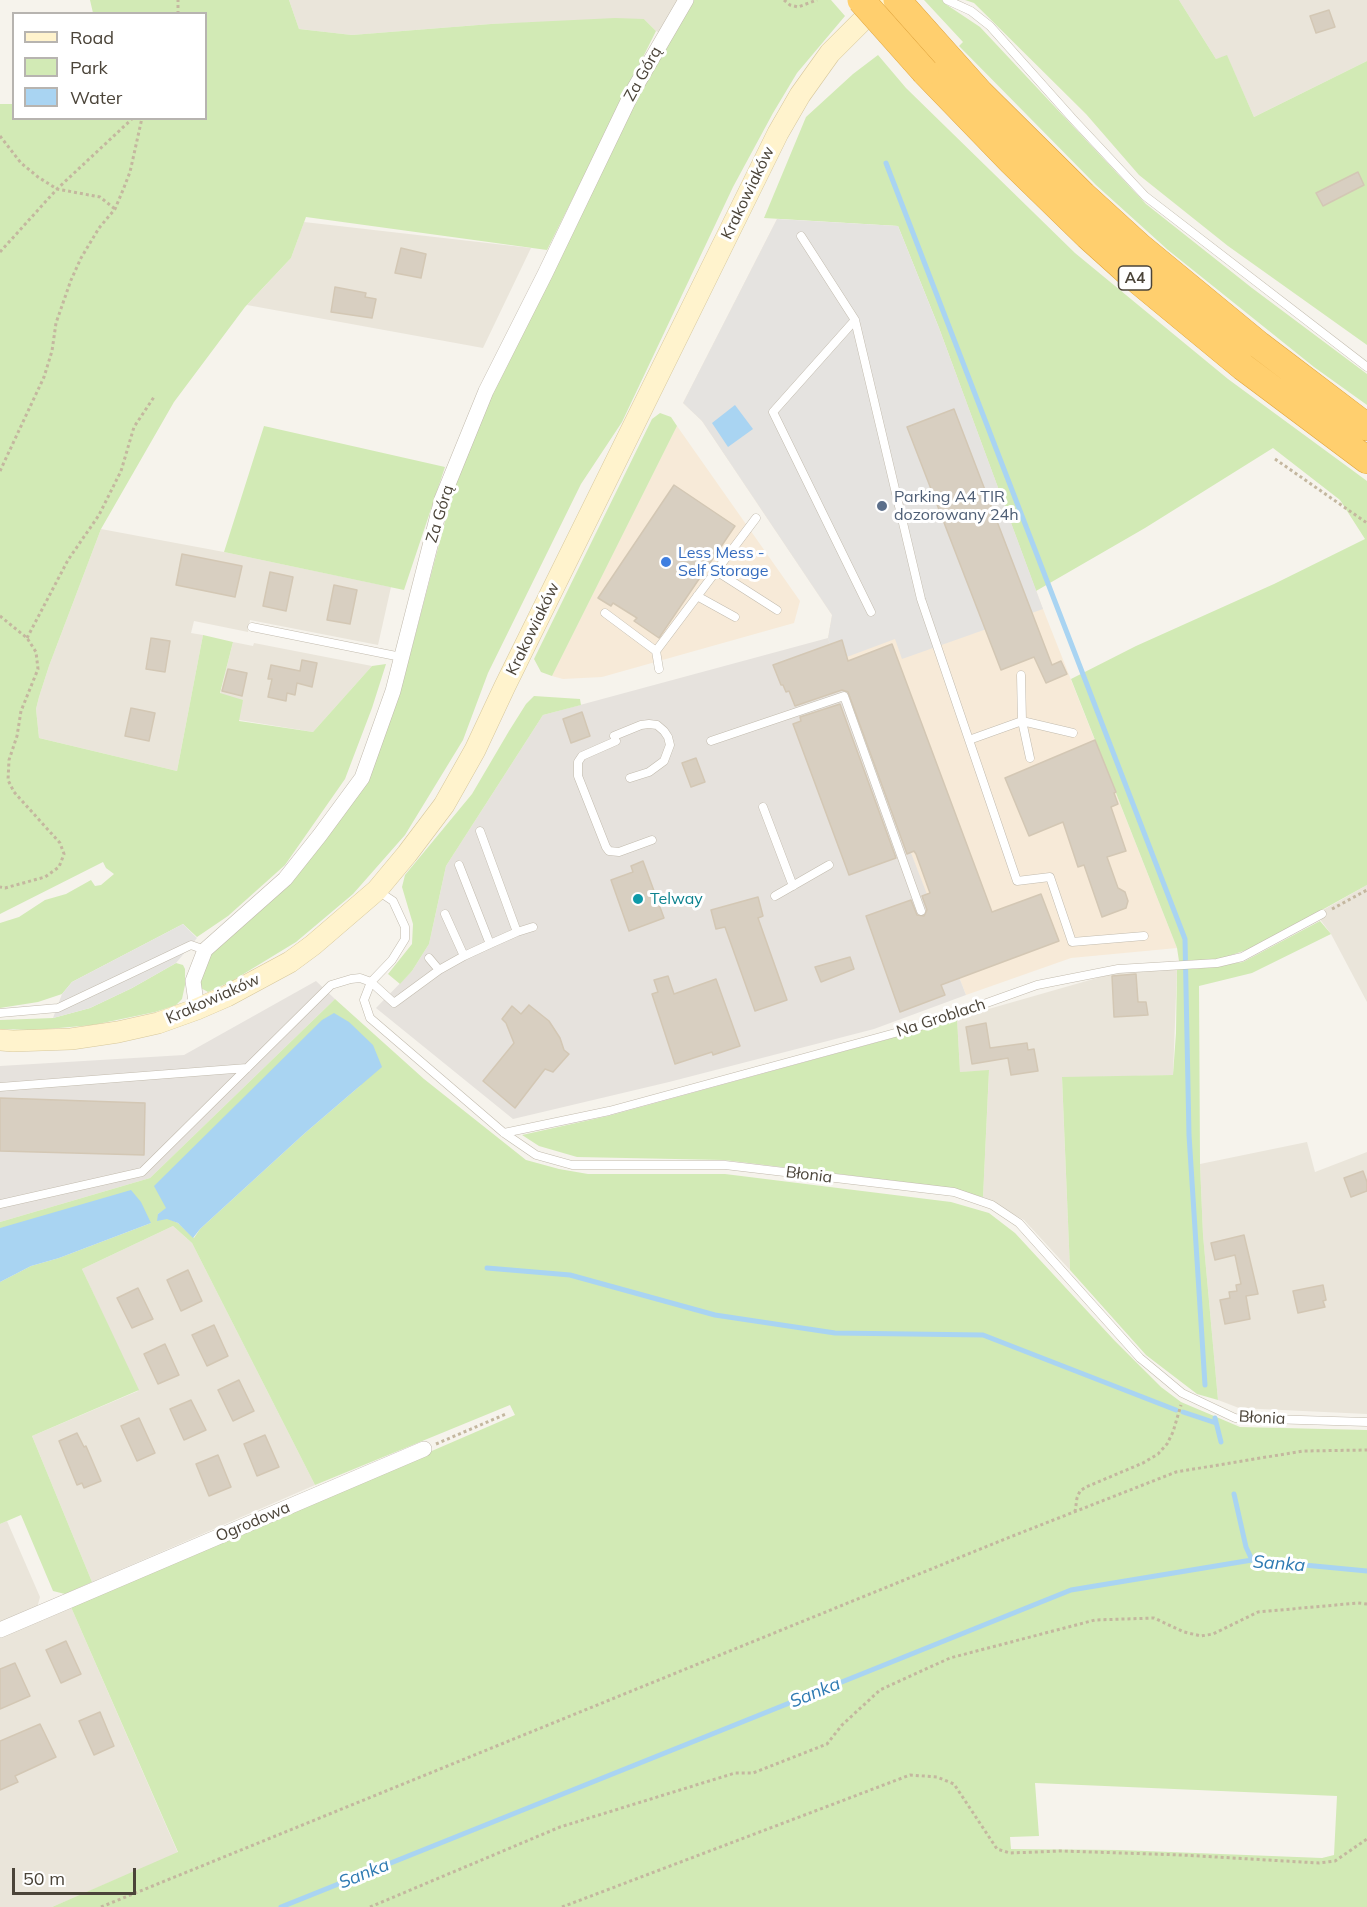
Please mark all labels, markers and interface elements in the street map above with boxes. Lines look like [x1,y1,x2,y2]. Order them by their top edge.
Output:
legend [12,12,207,120]
text: Road [70,26,114,49]
street label: Za Górą [620,43,666,105]
text: Park [70,56,108,79]
text: Water [70,86,122,109]
street label: Krakowiaków [717,143,779,243]
road number: A4 [1118,266,1152,290]
street label: Za Górą [422,483,458,545]
place label: Parking A4 TIR dozorowany 24h [894,487,1019,525]
marker: Parking A4 TIR dozorowany 24h [875,499,889,513]
place label: Less Mess - Self Storage [678,543,768,581]
marker: Less Mess - Self Storage [659,555,673,569]
street label: Krakowiaków [502,579,564,679]
place label: Telway [650,889,703,909]
marker: Telway [631,892,645,906]
street label: Krakowiaków [163,970,263,1028]
street label: Na Groblach [894,995,988,1041]
street label: Błonia [785,1163,833,1187]
street label: Błonia [1238,1407,1286,1429]
street label: Ogrodowa [213,1498,293,1546]
water label: Sanka [1252,1551,1306,1577]
water label: Sanka [787,1673,843,1713]
water label: Sanka [336,1854,392,1894]
scale bar [15,1856,140,1894]
text: 50 m [23,1867,65,1890]

